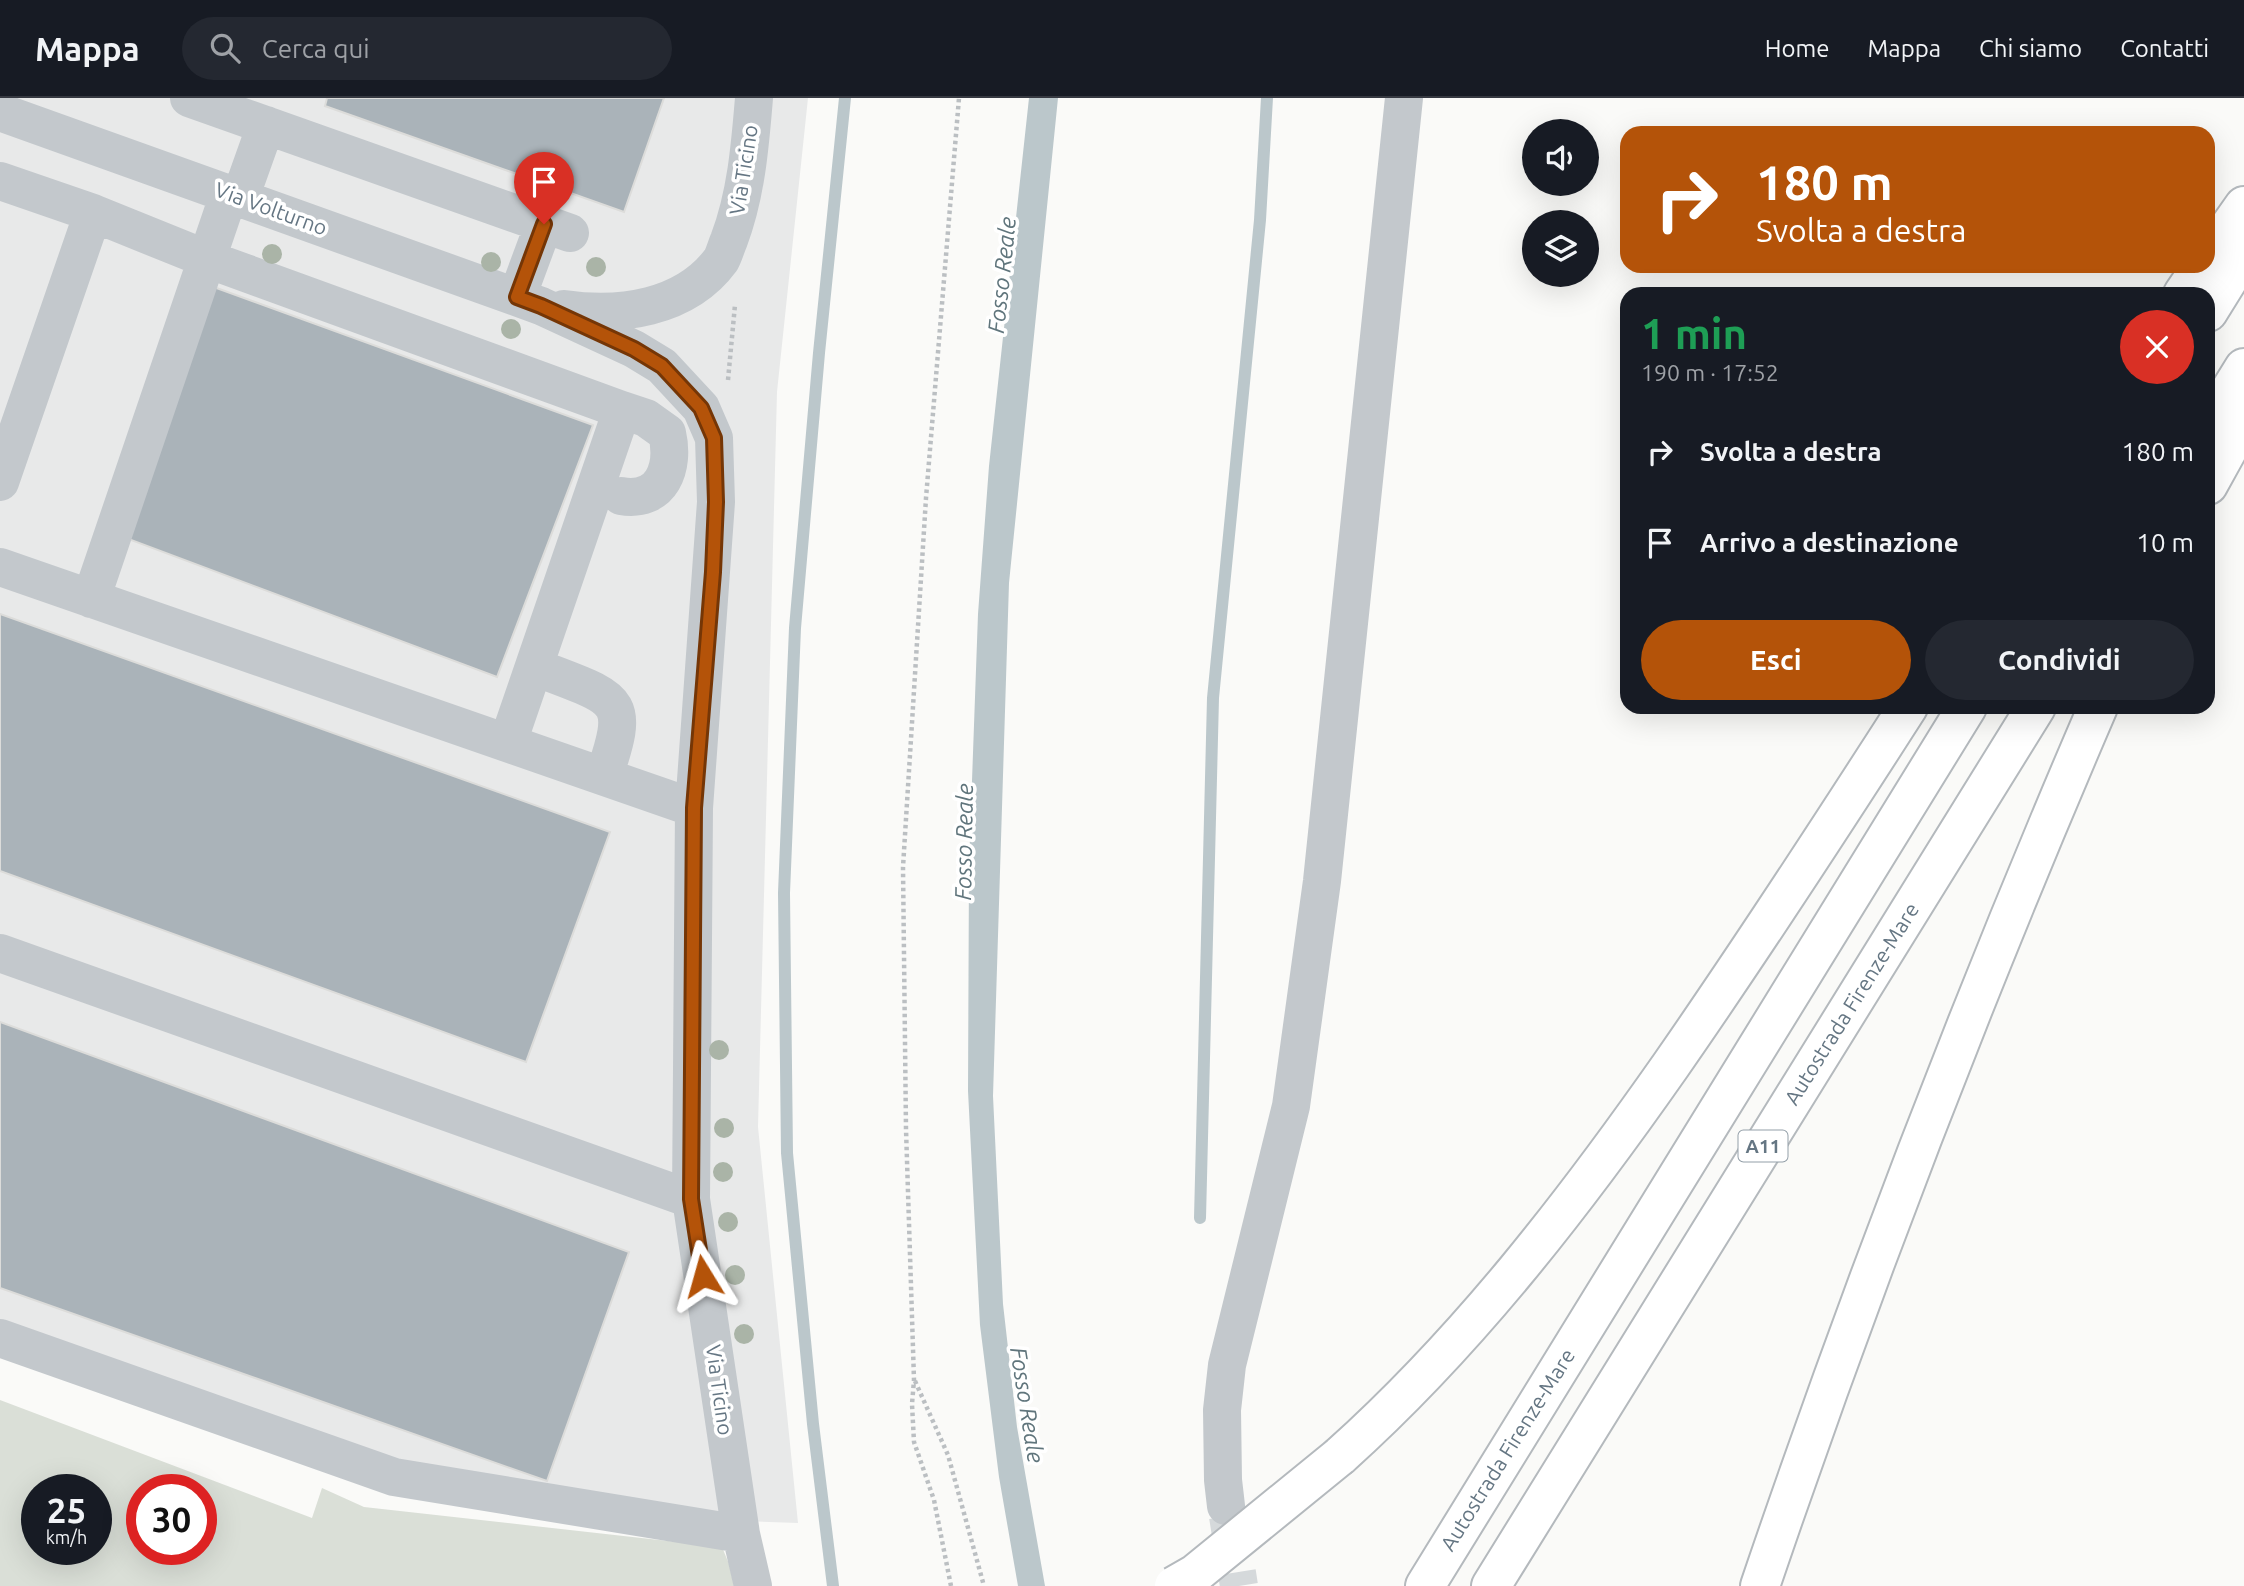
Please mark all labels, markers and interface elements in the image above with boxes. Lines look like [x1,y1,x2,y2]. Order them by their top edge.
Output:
search box [182,17,672,80]
icon: search [206,29,244,67]
text: Mappa [35,30,140,67]
text: Cerca qui [262,34,370,63]
text: Home [1765,35,1829,62]
text: Mappa [1867,35,1941,62]
text: Chi siamo [1979,35,2082,62]
text: Contatti [2120,35,2209,62]
map controls [1522,119,1599,287]
button: sound [1522,119,1599,196]
street label: Via Ticino [724,123,762,217]
pin [514,152,574,224]
icon: right [1641,154,1732,245]
text: 180 m [1756,154,1893,209]
icon: arrive [525,163,563,201]
street label: Via Volturno [212,177,331,239]
button: layers [1522,210,1599,287]
text: Svolta a destra [1756,212,1967,248]
water label: Fosso Reale [983,215,1020,334]
text: 1 min [1641,310,1747,357]
button: close [2120,310,2194,384]
text: 190 m · 17:52 [1641,360,1779,385]
icon: right [1641,433,1679,471]
text: Svolta a destra [1700,437,1882,466]
text: 180 m [2122,437,2194,466]
icon: arrive [1641,524,1679,562]
text: Arrivo a destinazione [1700,528,1959,557]
text: 10 m [2136,528,2194,557]
button: Esci [1641,620,1911,700]
button: Condividi [1925,620,2194,700]
water label: Fosso Reale [950,783,977,901]
street label: Autostrada Firenze-Mare [1779,898,1923,1109]
road number: A11 [1738,1130,1788,1162]
position arrow [666,1239,740,1313]
street label: Via Ticino [702,1343,738,1437]
street label: Autostrada Firenze-Mare [1435,1344,1579,1555]
water label: Fosso Reale [1006,1345,1049,1465]
speed limit sign: 30 [126,1474,217,1565]
text: 25 [47,1490,86,1530]
text: km/h [46,1527,87,1547]

